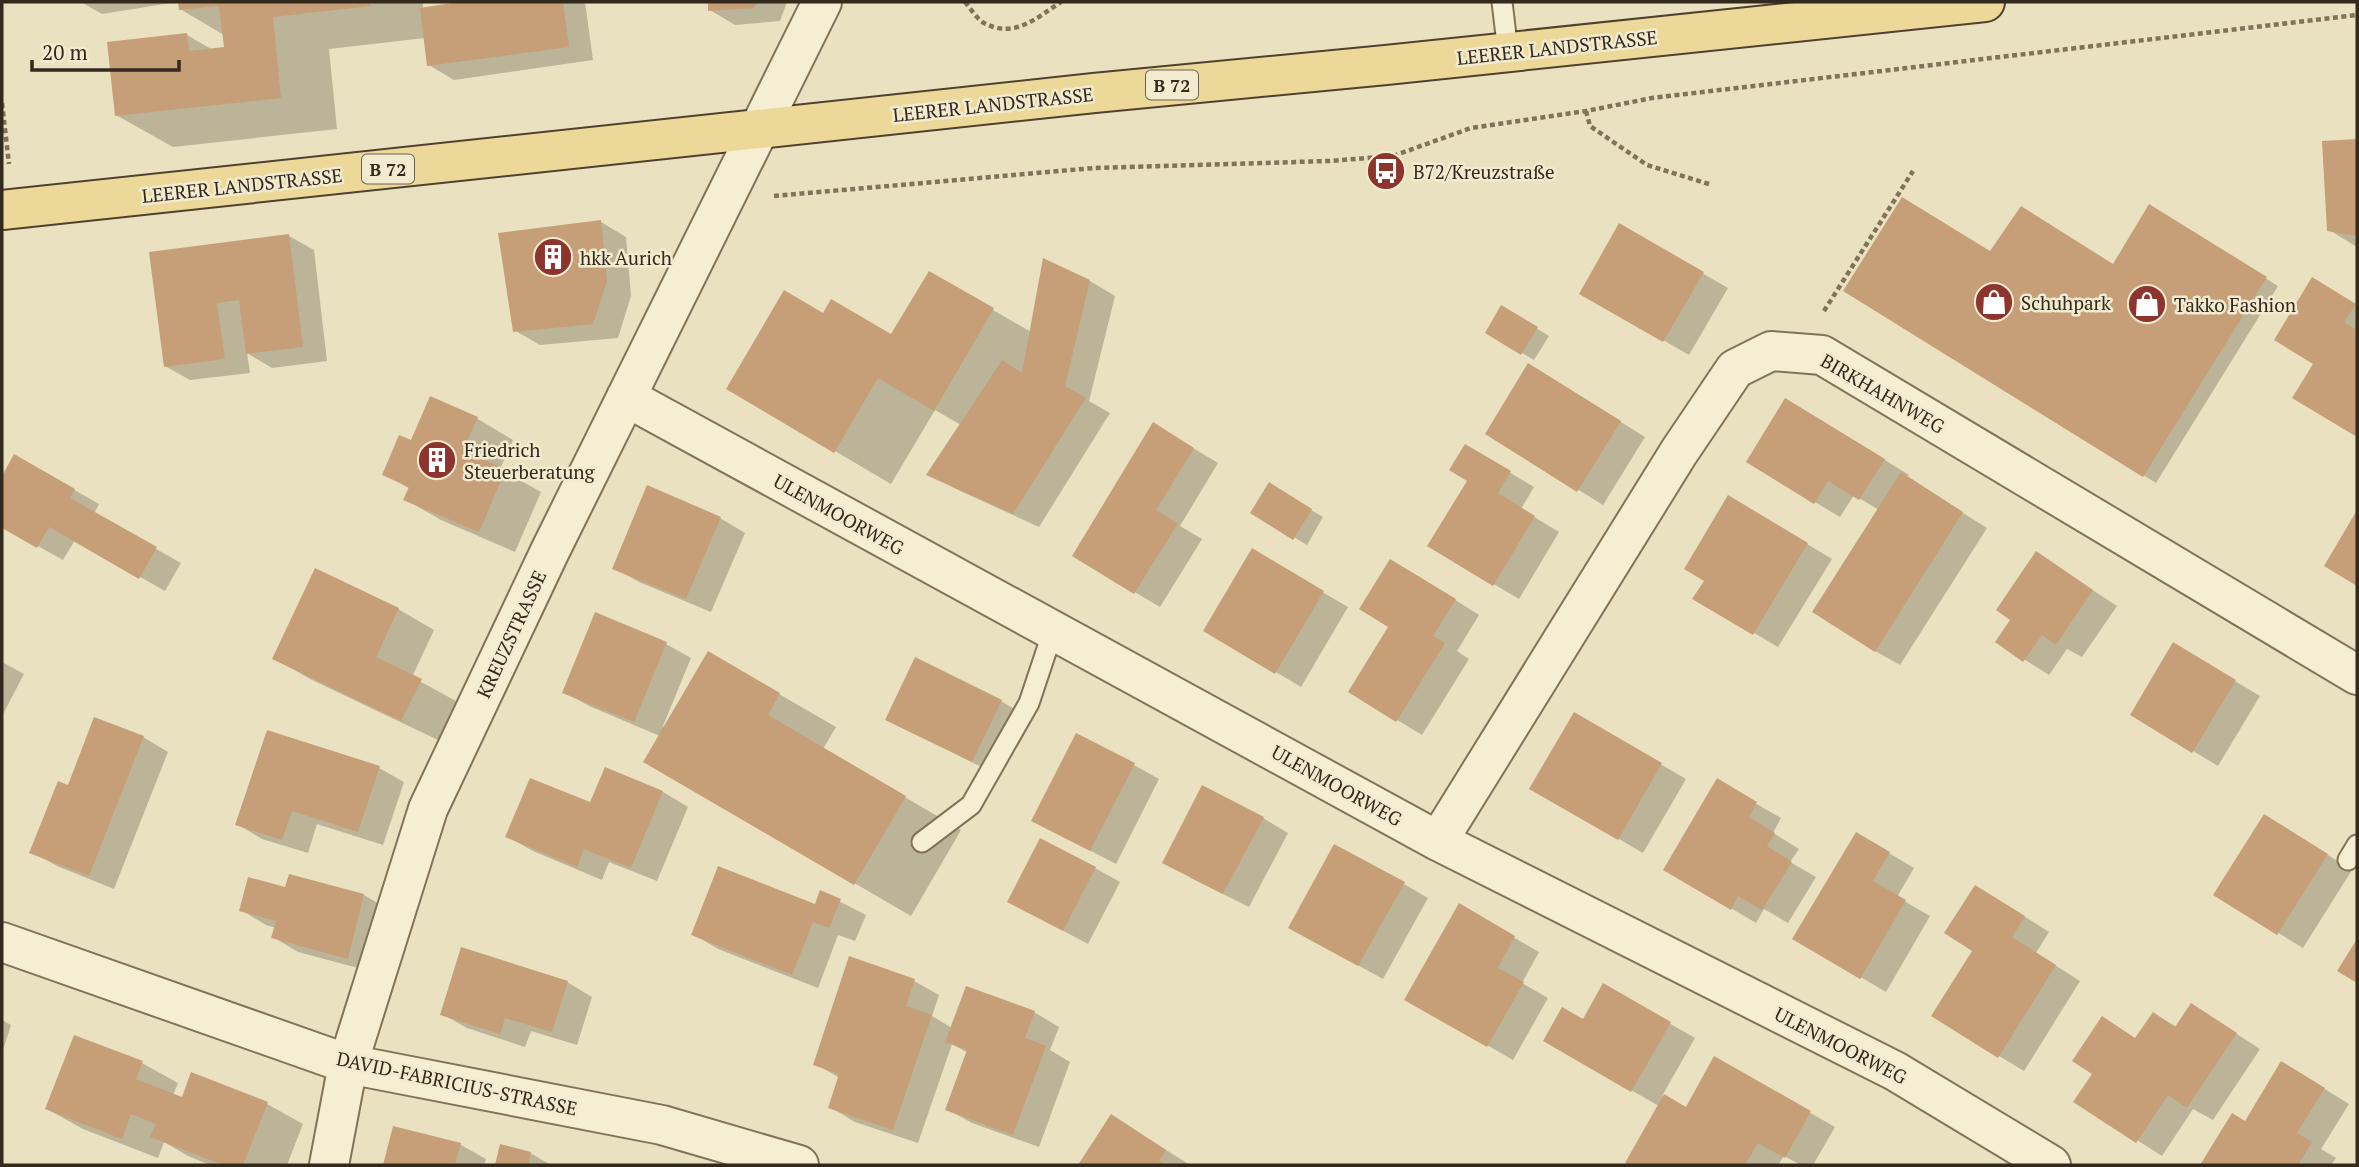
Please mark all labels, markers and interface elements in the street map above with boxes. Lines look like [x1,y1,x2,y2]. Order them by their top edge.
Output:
street label: LEERER LANDSTRASSE [1455,24,1659,70]
scale bar [32,28,178,72]
text: 20 m [42,38,88,66]
road number: B 72 [1146,70,1198,100]
street label: LEERER LANDSTRASSE [891,81,1095,127]
bus stop icon: B72/Kreuzstraße [1365,150,1407,192]
road number: B 72 [362,154,414,184]
place label: B72/Kreuzstraße [1413,159,1555,184]
street label: LEERER LANDSTRASSE [140,162,344,208]
building icon: hkk Aurich [532,236,574,278]
place label: hkk Aurich [580,245,672,270]
shop icon: Schuhpark [1973,281,2015,323]
shop icon: Takko Fashion [2126,283,2168,325]
place label: Schuhpark [2021,290,2111,315]
place label: Takko Fashion [2174,292,2296,317]
street label: BIRKHAHNWEG [1816,347,1950,439]
place label: Friedrich Steuerberatung [464,437,596,484]
building icon: Friedrich Steuerberatung [416,439,458,481]
street label: ULENMOORWEG [769,468,909,560]
street label: KREUZSTRASSE [470,566,552,702]
street label: ULENMOORWEG [1267,739,1407,831]
street label: ULENMOORWEG [1770,1001,1912,1089]
street label: DAVID-FABRICIUS-STRASSE [334,1045,580,1121]

